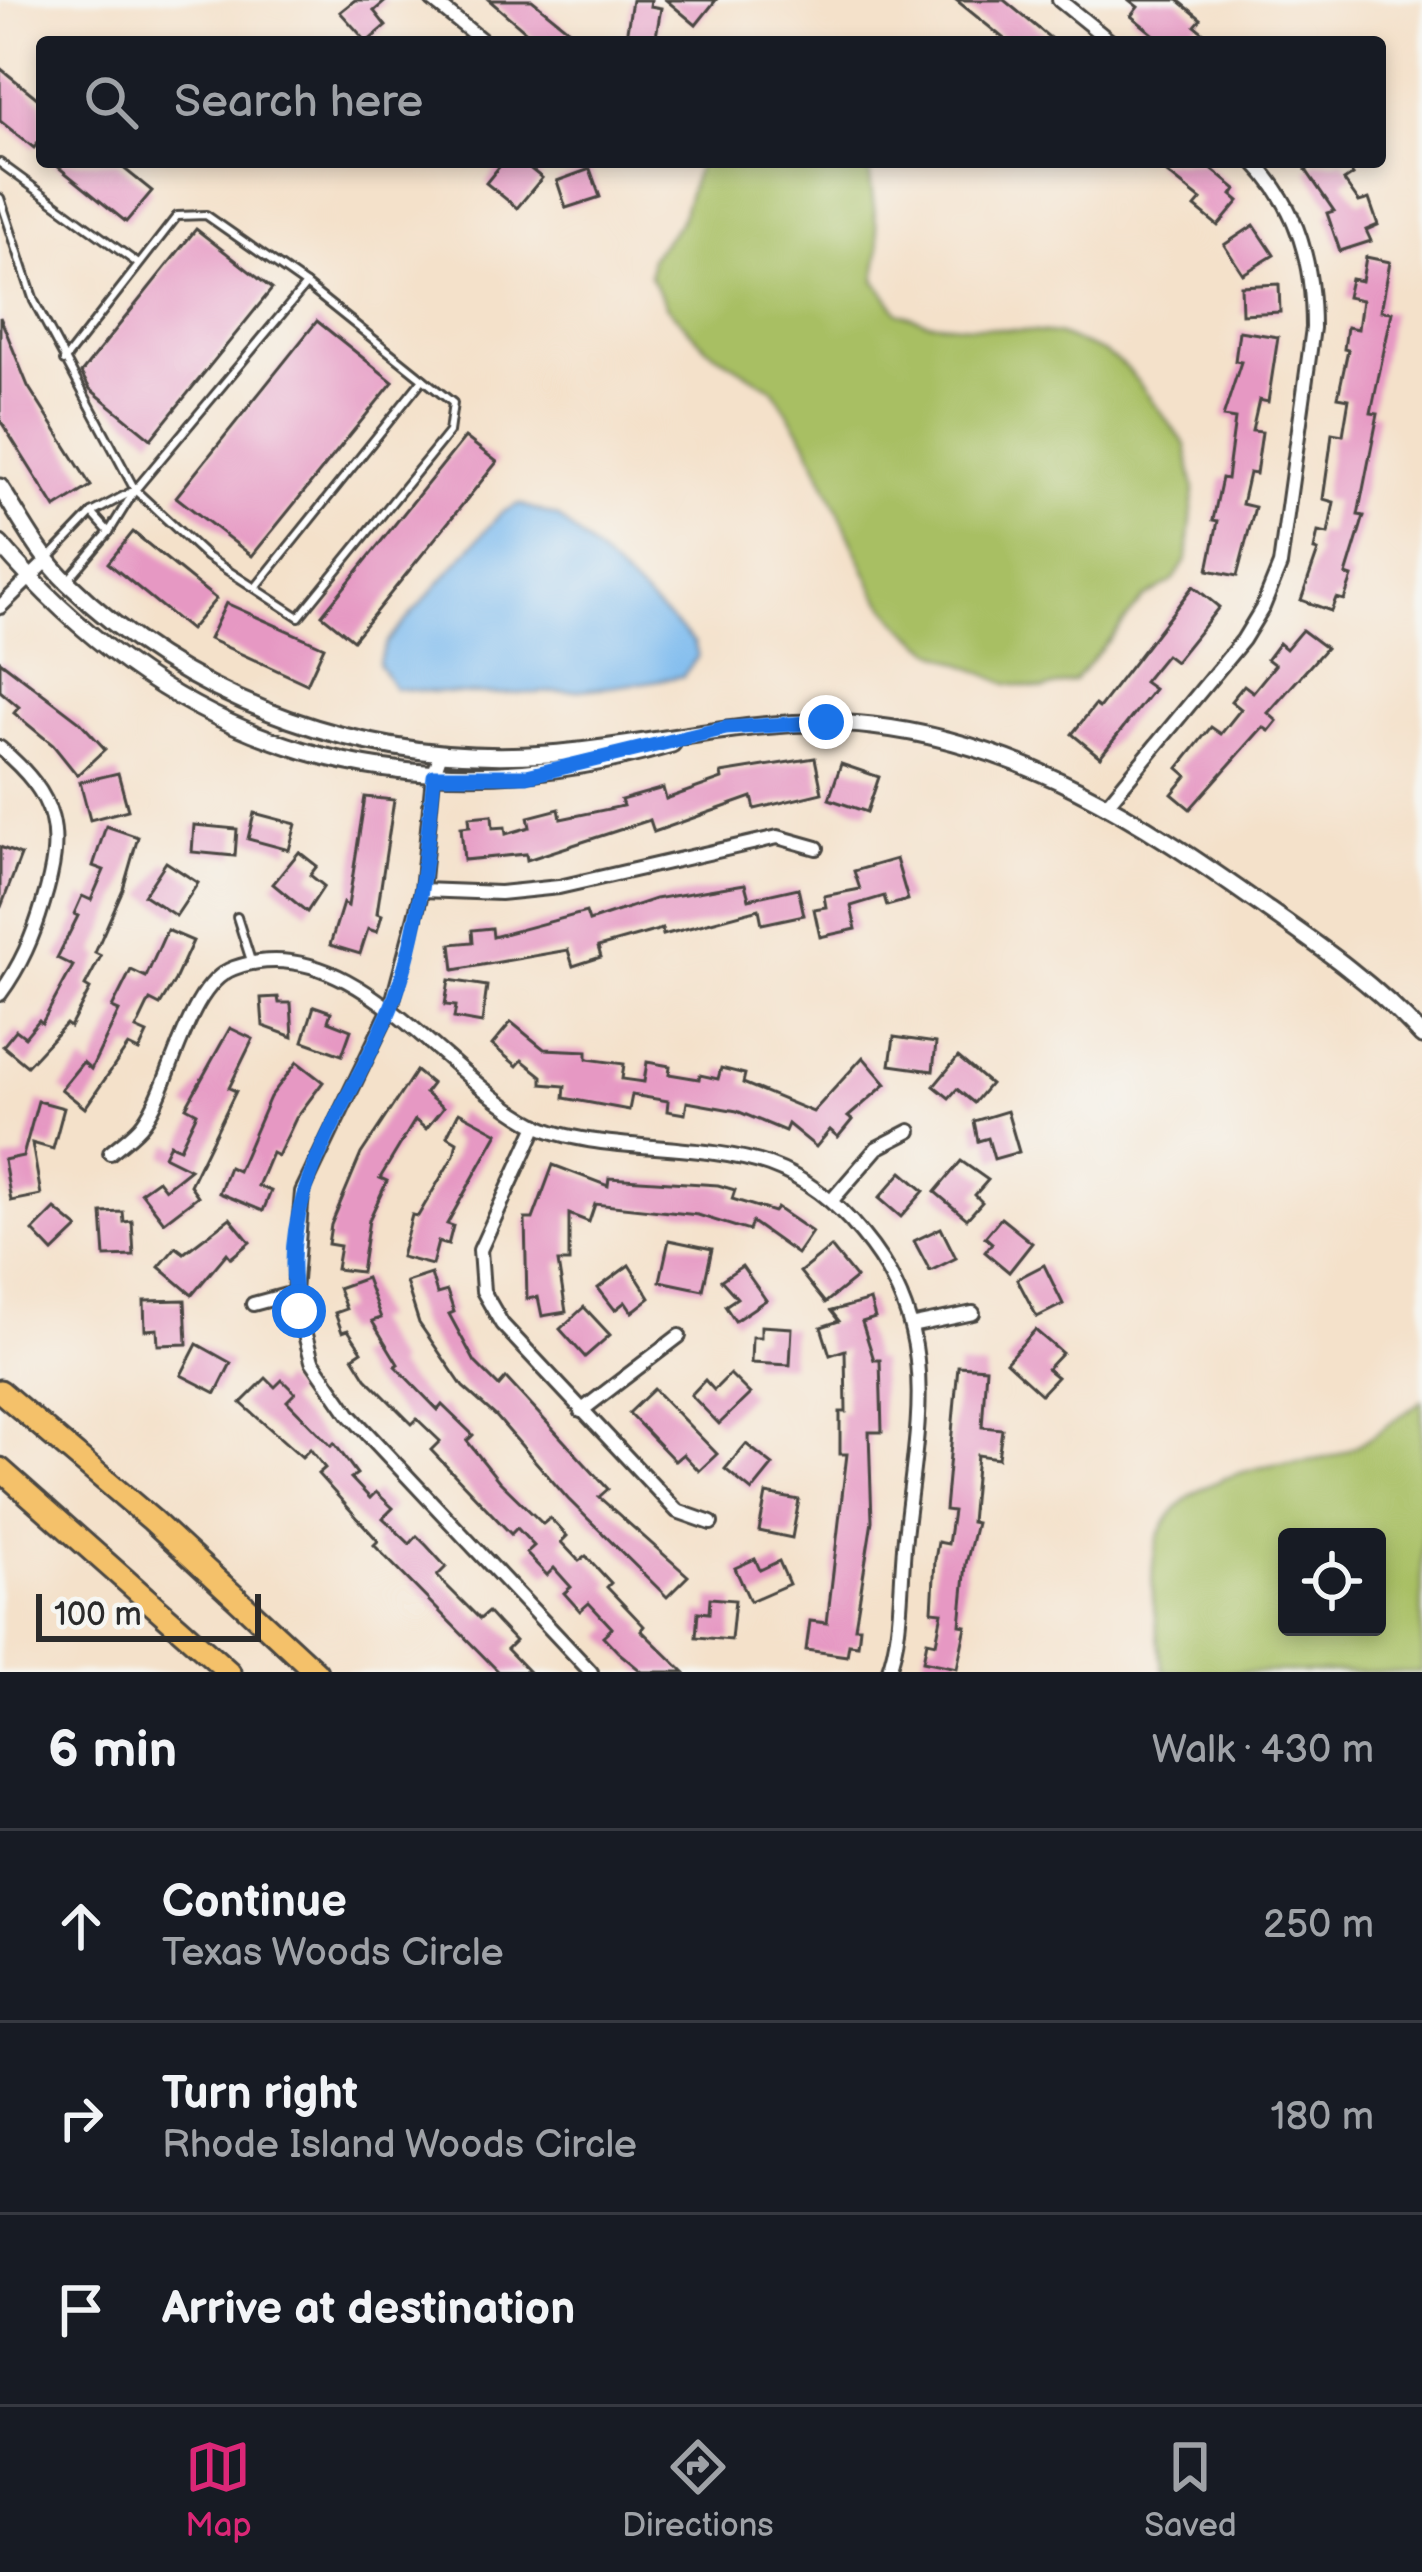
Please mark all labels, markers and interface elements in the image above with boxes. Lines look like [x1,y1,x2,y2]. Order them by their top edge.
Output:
search box [36,36,1386,168]
icon: search [78,69,144,135]
text: Search here [174,75,423,130]
route end [799,695,853,749]
route start [272,1284,326,1338]
map controls [1278,1528,1386,1636]
button: locate [1278,1528,1386,1636]
scale bar [36,1588,261,1641]
text: 100 m [54,1595,142,1635]
text: 6 min [48,1720,177,1781]
text: Walk · 430 m [1152,1727,1374,1774]
text: Continue [162,1875,347,1930]
icon: ahead [48,1893,114,1959]
text: 250 m [1263,1902,1374,1949]
text: Texas Woods Circle [162,1930,504,1977]
text: Turn right [162,2067,358,2122]
icon: right [48,2085,114,2151]
text: 180 m [1270,2094,1374,2141]
text: Rhode Island Woods Circle [162,2122,637,2169]
icon: arrive [48,2277,114,2343]
text: Arrive at destination [162,2282,575,2337]
tab: Map [185,2434,252,2546]
tab: Directions [622,2434,774,2546]
tab: Saved [1144,2434,1237,2546]

